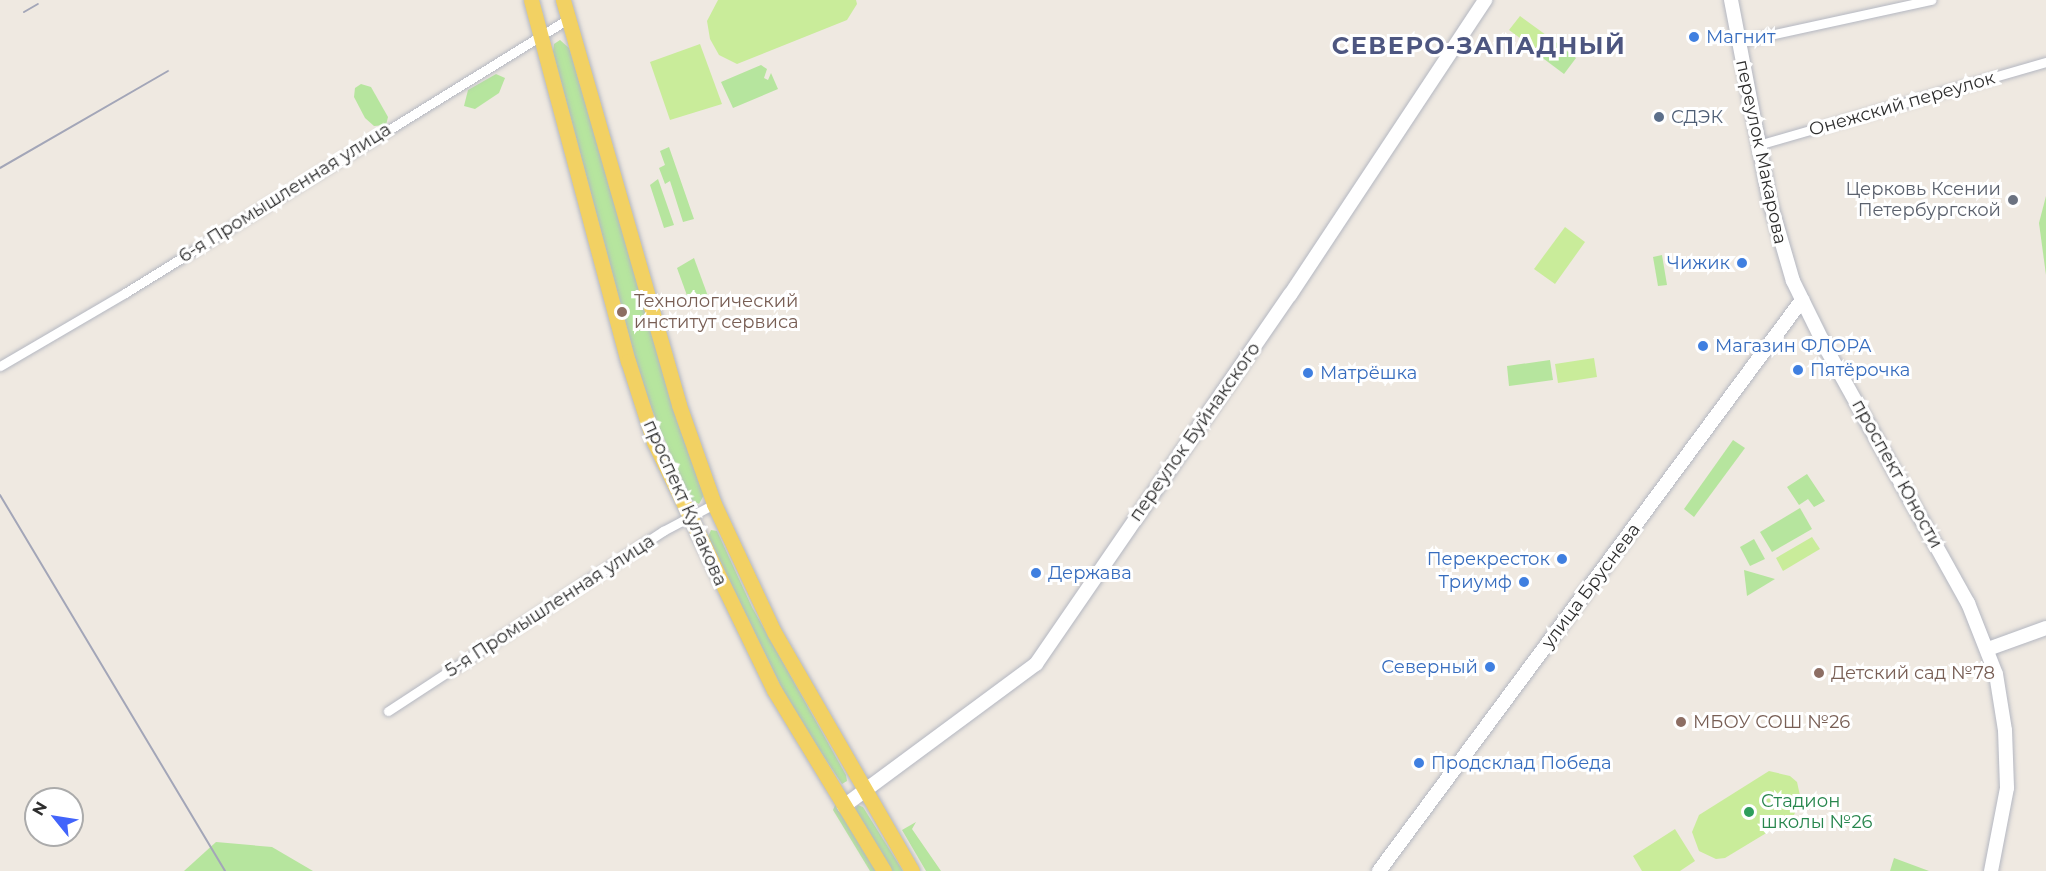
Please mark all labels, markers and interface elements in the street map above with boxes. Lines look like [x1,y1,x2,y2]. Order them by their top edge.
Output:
place label: Магнит [1706,26,1775,48]
marker: Магнит [1687,30,1701,44]
district label: СЕВЕРО-ЗАПАДНЫЙ [1332,32,1626,60]
street label: переулок Макарова [1731,58,1791,246]
street label: Онежский переулок [1807,67,1997,141]
place label: СДЭК [1671,106,1723,128]
marker: СДЭК [1652,110,1666,124]
street label: 6-я Промышленная улица [175,119,395,267]
place label: Церковь Ксении Петербургской [1845,179,2001,222]
marker: Церковь Ксении Петербургской [2006,193,2020,207]
place label: Чижик [1667,252,1730,274]
marker: Чижик [1735,256,1749,270]
place label: Технологический институт сервиса [634,291,799,334]
marker: Технологический институт сервиса [615,305,629,319]
place label: Магазин ФЛОРА [1715,335,1872,357]
street label: переулок Буйнакского [1125,338,1265,526]
marker: Магазин ФЛОРА [1696,339,1710,353]
place label: Пятёрочка [1810,359,1910,381]
place label: Матрёшка [1320,362,1417,384]
marker: Пятёрочка [1791,363,1805,377]
marker: Матрёшка [1301,366,1315,380]
street label: проспект Юности [1847,396,1947,552]
street label: проспект Кулакова [639,417,731,589]
street label: улица Бруснева [1537,519,1645,653]
street label: 5-я Промышленная улица [441,530,659,682]
place label: Перекресток [1427,548,1550,570]
marker: Перекресток [1555,552,1569,566]
place label: Держава [1048,562,1132,584]
marker: Держава [1029,566,1043,580]
place label: Триумф [1439,571,1512,593]
marker: Триумф [1517,575,1531,589]
place label: Северный [1381,656,1478,678]
marker: Северный [1483,660,1497,674]
place label: Детский сад №78 [1831,662,1995,684]
marker: Детский сад №78 [1812,666,1826,680]
place label: МБОУ СОШ №26 [1693,711,1850,733]
marker: МБОУ СОШ №26 [1674,715,1688,729]
place label: Продсклад Победа [1431,752,1612,774]
marker: Продсклад Победа [1412,756,1426,770]
north arrow [24,787,84,847]
place label: Стадион школы №26 [1761,791,1873,834]
text: N [28,798,51,819]
marker: Стадион школы №26 [1742,805,1756,819]

